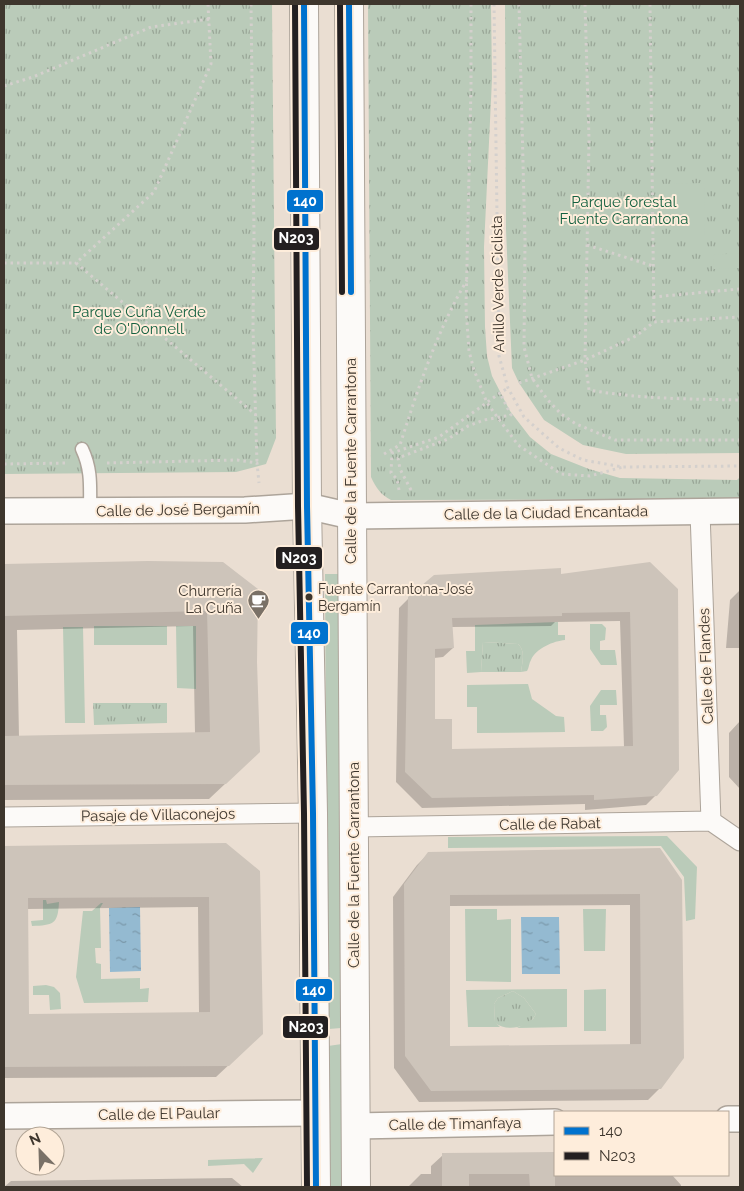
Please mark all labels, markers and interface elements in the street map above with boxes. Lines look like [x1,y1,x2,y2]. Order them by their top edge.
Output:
line badge: 140 [286,189,324,213]
text: 140 [293,193,317,209]
park label: Parque forestal Fuente Carrantona [560,193,688,228]
street label: Anillo Verde Ciclista [488,215,508,353]
line badge: N203 [273,227,320,251]
text: N203 [279,230,314,246]
park label: Parque Cuña Verde de O'Donnell [72,303,206,338]
street label: Calle de la Fuente Carrantona [342,358,360,564]
street label: Calle de José Bergamín [96,500,260,520]
street label: Calle de la Ciudad Encantada [444,502,648,524]
line badge: N203 [275,546,323,570]
text: N203 [282,550,317,566]
place label: Fuente Carrantona-José Bergamín [318,581,473,614]
place label: Churrería La Cuña [178,582,242,617]
cafe icon: Churrería La Cuña [246,588,270,619]
marker: Fuente Carrantona-José Bergamín [304,592,314,602]
street label: Calle de Flandes [695,608,717,724]
line badge: 140 [290,621,329,645]
text: 140 [297,625,321,641]
street label: Calle de la Fuente Carrantona [345,762,363,968]
street label: Pasaje de Villaconejos [81,805,235,825]
street label: Calle de Rabat [499,814,601,834]
line badge: 140 [295,978,333,1002]
text: 140 [302,982,326,998]
line badge: N203 [282,1015,329,1039]
text: N203 [289,1019,324,1035]
street label: Calle de El Paular [98,1104,221,1124]
legend [554,1111,729,1176]
street label: Calle de Timanfaya [388,1114,522,1134]
text: 140 [599,1122,623,1140]
north arrow [15,1126,65,1176]
text: N [27,1130,43,1148]
text: N203 [599,1147,636,1165]

